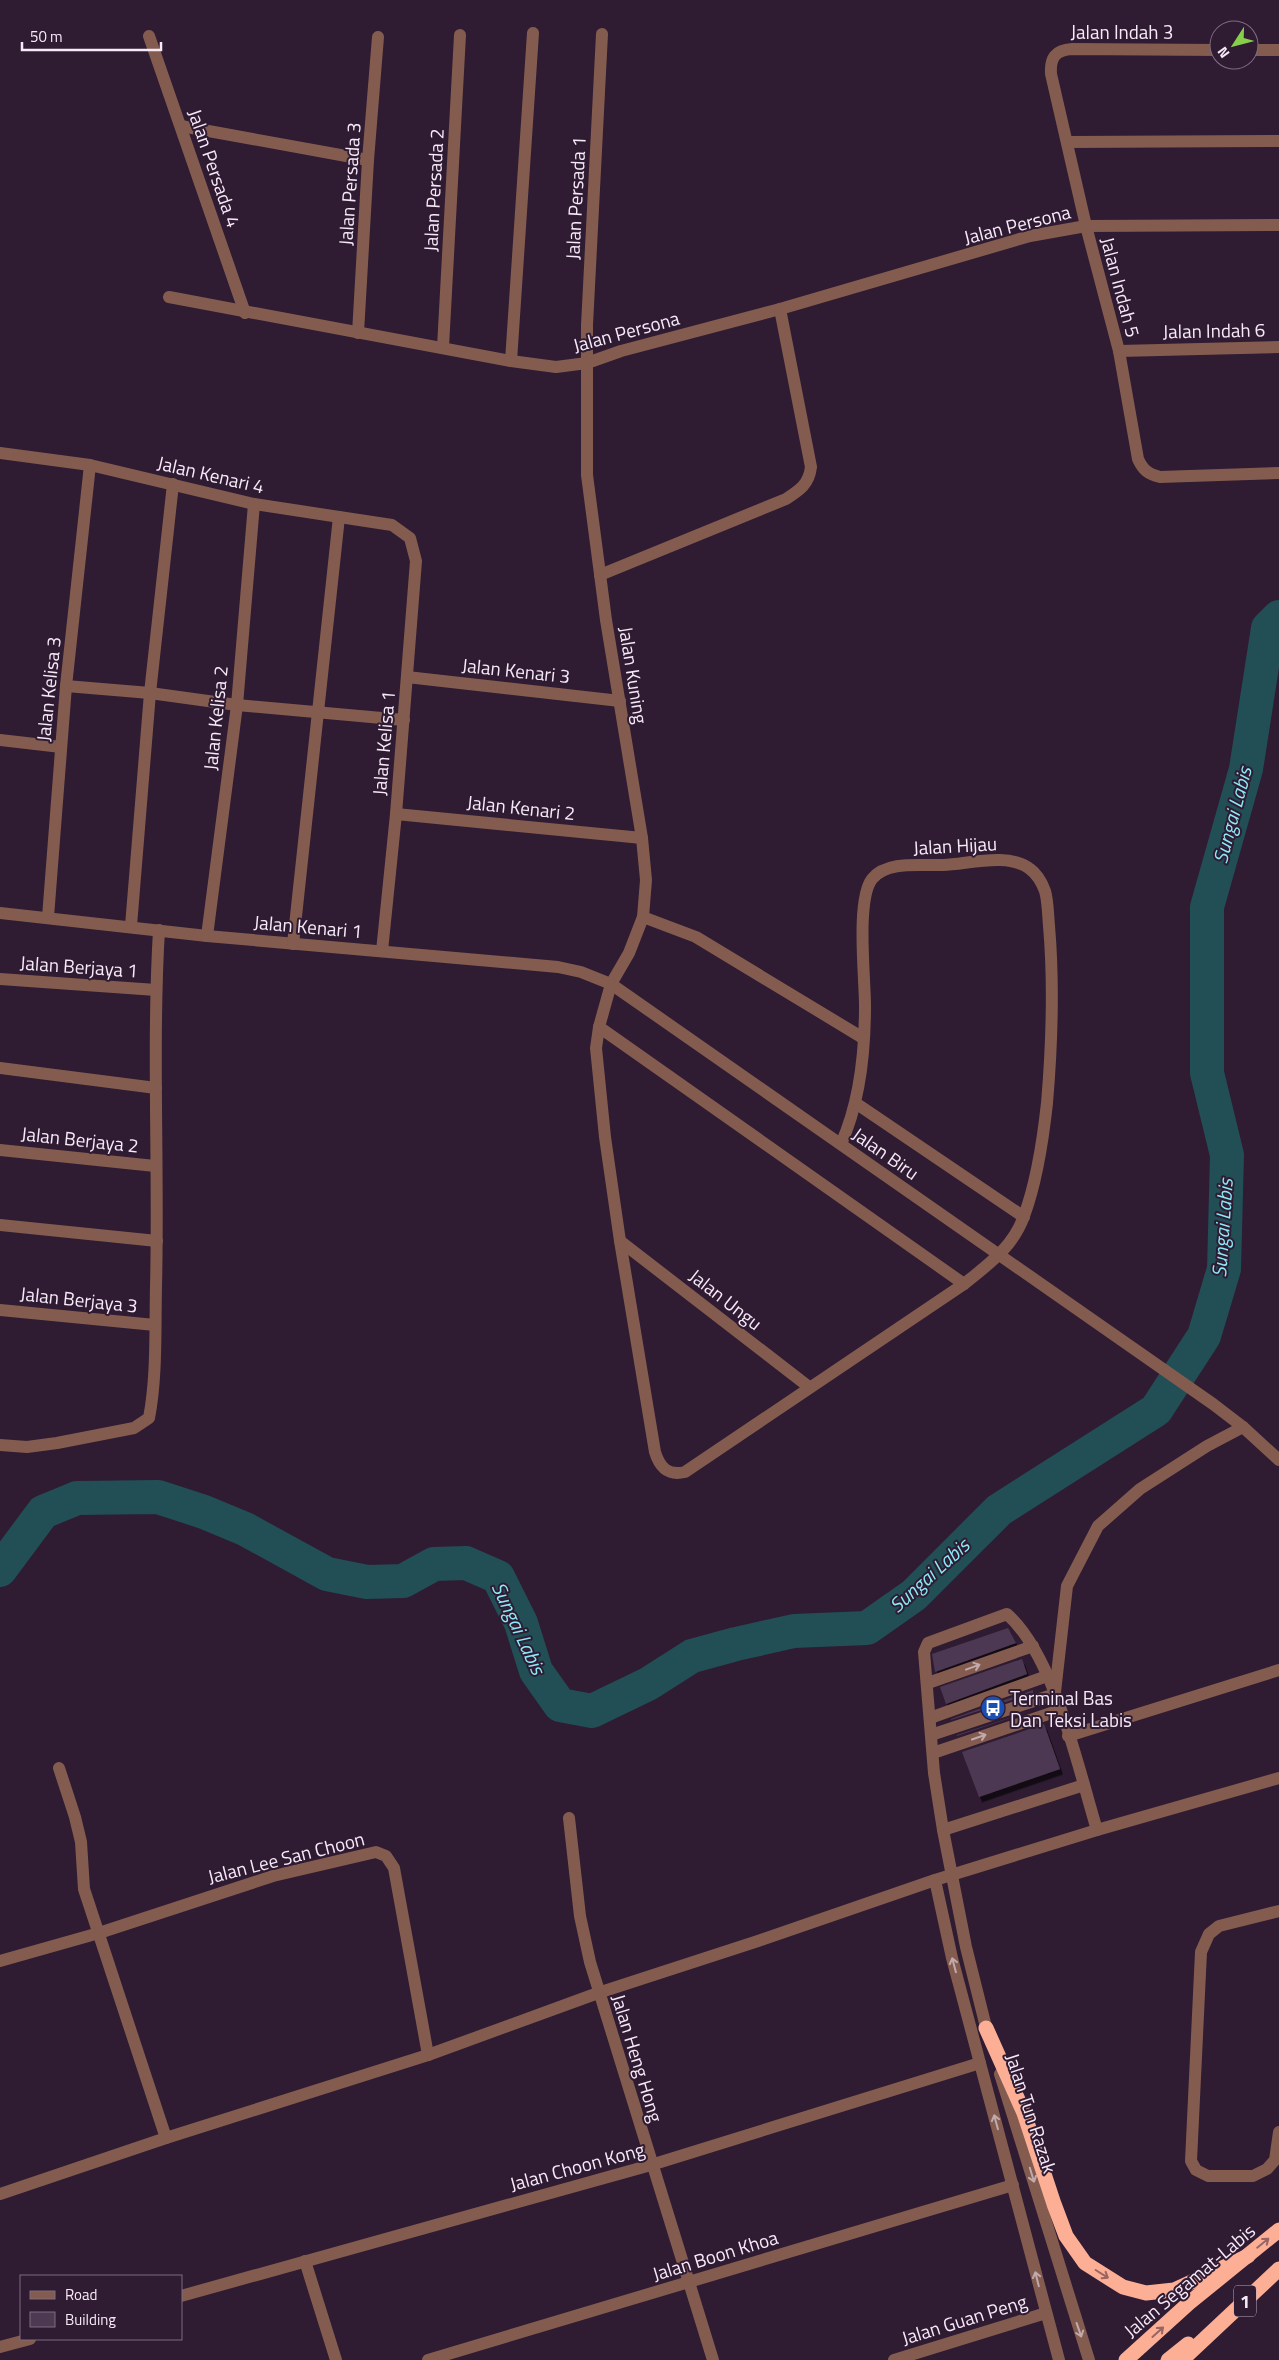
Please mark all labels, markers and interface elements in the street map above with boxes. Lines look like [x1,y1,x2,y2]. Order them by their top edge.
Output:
street label: Jalan Indah 3 [1071,17,1173,46]
scale bar [22,20,161,52]
north arrow [1209,20,1259,70]
text: 50 m [30,25,63,48]
text: N [1212,43,1234,63]
street label: Jalan Persada 4 [181,105,249,231]
street label: Jalan Persada 3 [330,121,368,247]
street label: Jalan Persada 2 [415,128,451,252]
street label: Jalan Persada 1 [557,136,593,260]
street label: Jalan Persona [960,197,1074,251]
street label: Jalan Indah 5 [1094,234,1148,340]
street label: Jalan Persona [569,303,683,359]
street label: Jalan Indah 6 [1162,315,1266,345]
street label: Jalan Kenari 4 [155,448,267,500]
street label: Jalan Kuning [612,624,656,726]
street label: Jalan Kelisa 3 [28,635,68,743]
street label: Jalan Kenari 3 [460,650,572,690]
street label: Jalan Kelisa 2 [195,664,235,772]
street label: Jalan Kelisa 1 [364,689,402,797]
water label: Sungai Labis [1204,762,1260,867]
street label: Jalan Kenari 2 [465,787,577,827]
street label: Jalan Hijau [912,828,998,862]
street label: Jalan Kenari 1 [253,907,363,945]
street label: Jalan Berjaya 1 [19,947,139,985]
street label: Jalan Berjaya 2 [20,1118,140,1160]
street label: Jalan Biru [847,1119,925,1187]
water label: Sungai Labis [1203,1176,1241,1278]
street label: Jalan Ungu [683,1261,769,1337]
street label: Jalan Berjaya 3 [19,1278,139,1320]
water label: Sungai Labis [882,1529,977,1620]
water label: Sungai Labis [484,1577,555,1681]
one-way arrow [965,1662,981,1671]
place label: Terminal Bas Dan Teksi Labis [1010,1683,1132,1734]
bus stop icon: Terminal Bas Dan Teksi Labis [980,1695,1006,1721]
one-way arrow [970,1732,986,1742]
street label: Jalan Lee San Choon [205,1823,367,1891]
one-way arrow [949,1957,958,1973]
street label: Jalan Heng Hong [605,1990,671,2126]
street label: Jalan Tun Razak [999,2049,1065,2177]
one-way arrow [991,2114,1000,2130]
street label: Jalan Choon Kong [506,2134,648,2198]
one-way arrow [1028,2166,1038,2182]
street label: Jalan Segamat-Labis [1117,2216,1261,2344]
street label: Jalan Boon Khoa [649,2222,782,2288]
one-way arrow [1257,2238,1270,2249]
one-way arrow [1095,2268,1109,2279]
one-way arrow [1032,2272,1041,2288]
legend [20,2275,182,2340]
text: Road [65,2283,97,2306]
street label: Jalan Guan Peng [898,2286,1030,2352]
road number: 1 [1234,2286,1256,2316]
text: Building [65,2308,116,2331]
one-way arrow [1075,2322,1084,2337]
one-way arrow [1151,2326,1164,2337]

